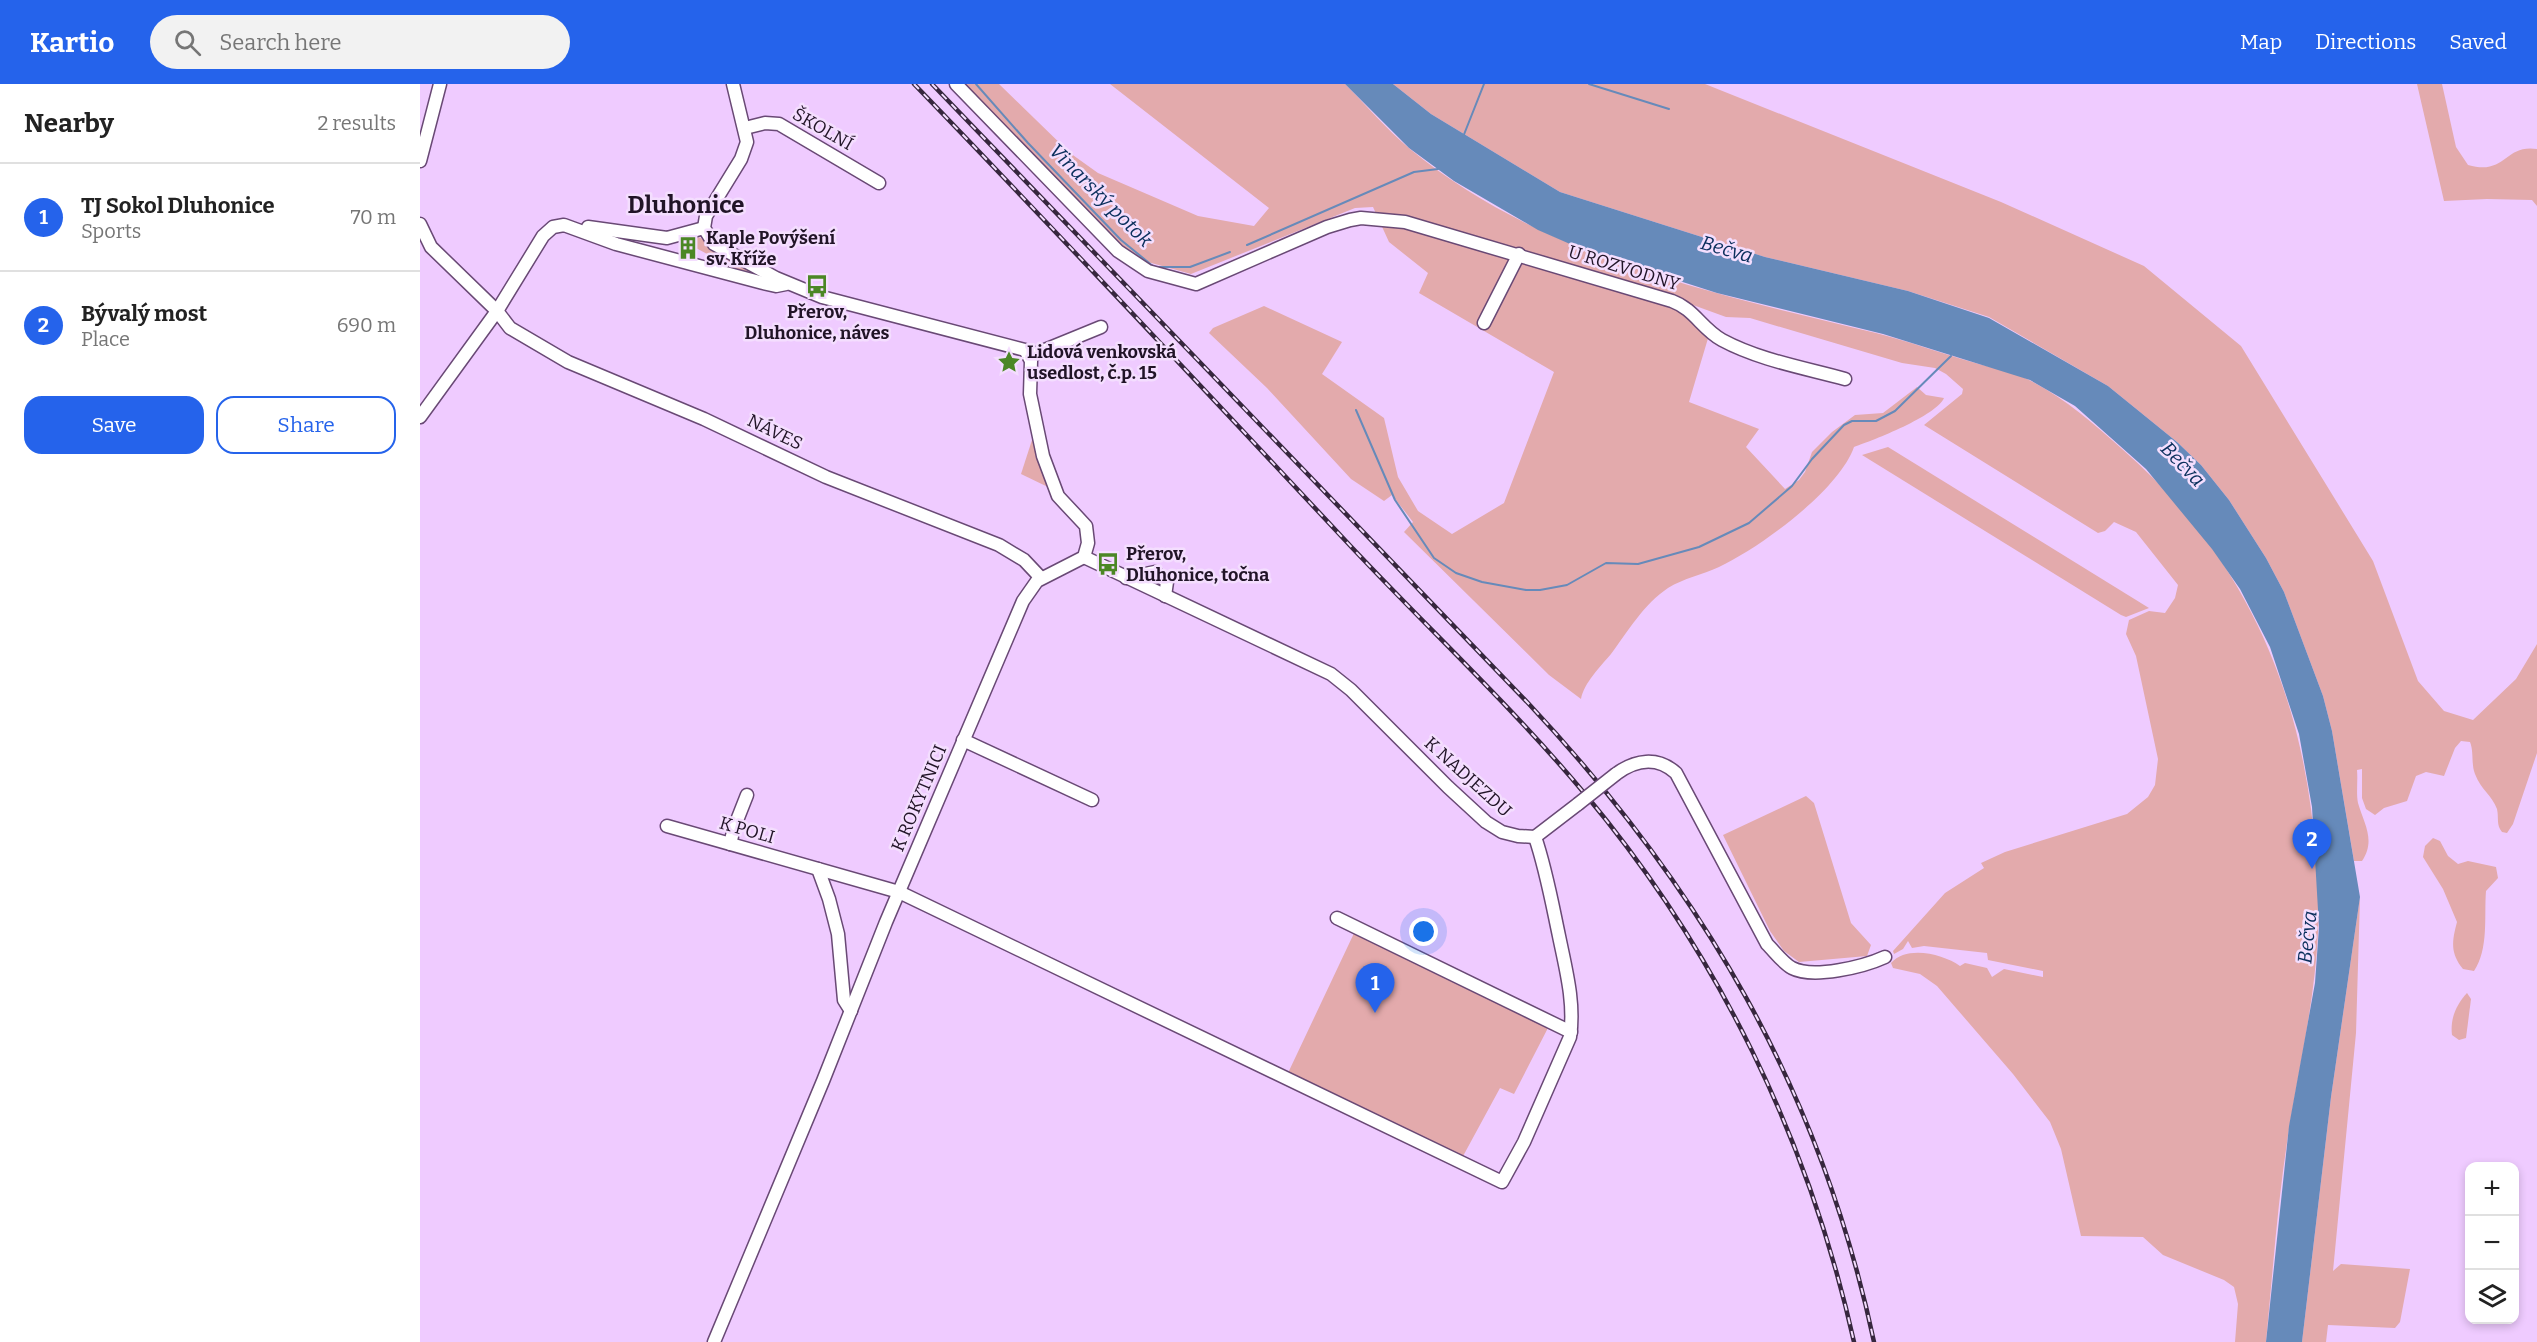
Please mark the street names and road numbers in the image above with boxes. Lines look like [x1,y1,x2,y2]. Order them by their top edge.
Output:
street label: ŠKOLNÍ [789,102,858,155]
street label: U ROZVODNY [1566,241,1683,296]
street label: NÁVES [744,409,806,455]
street label: K NADJEZDU [1420,732,1516,822]
street label: K ROKYTNICI [887,741,951,855]
street label: K POLI [717,812,777,848]

